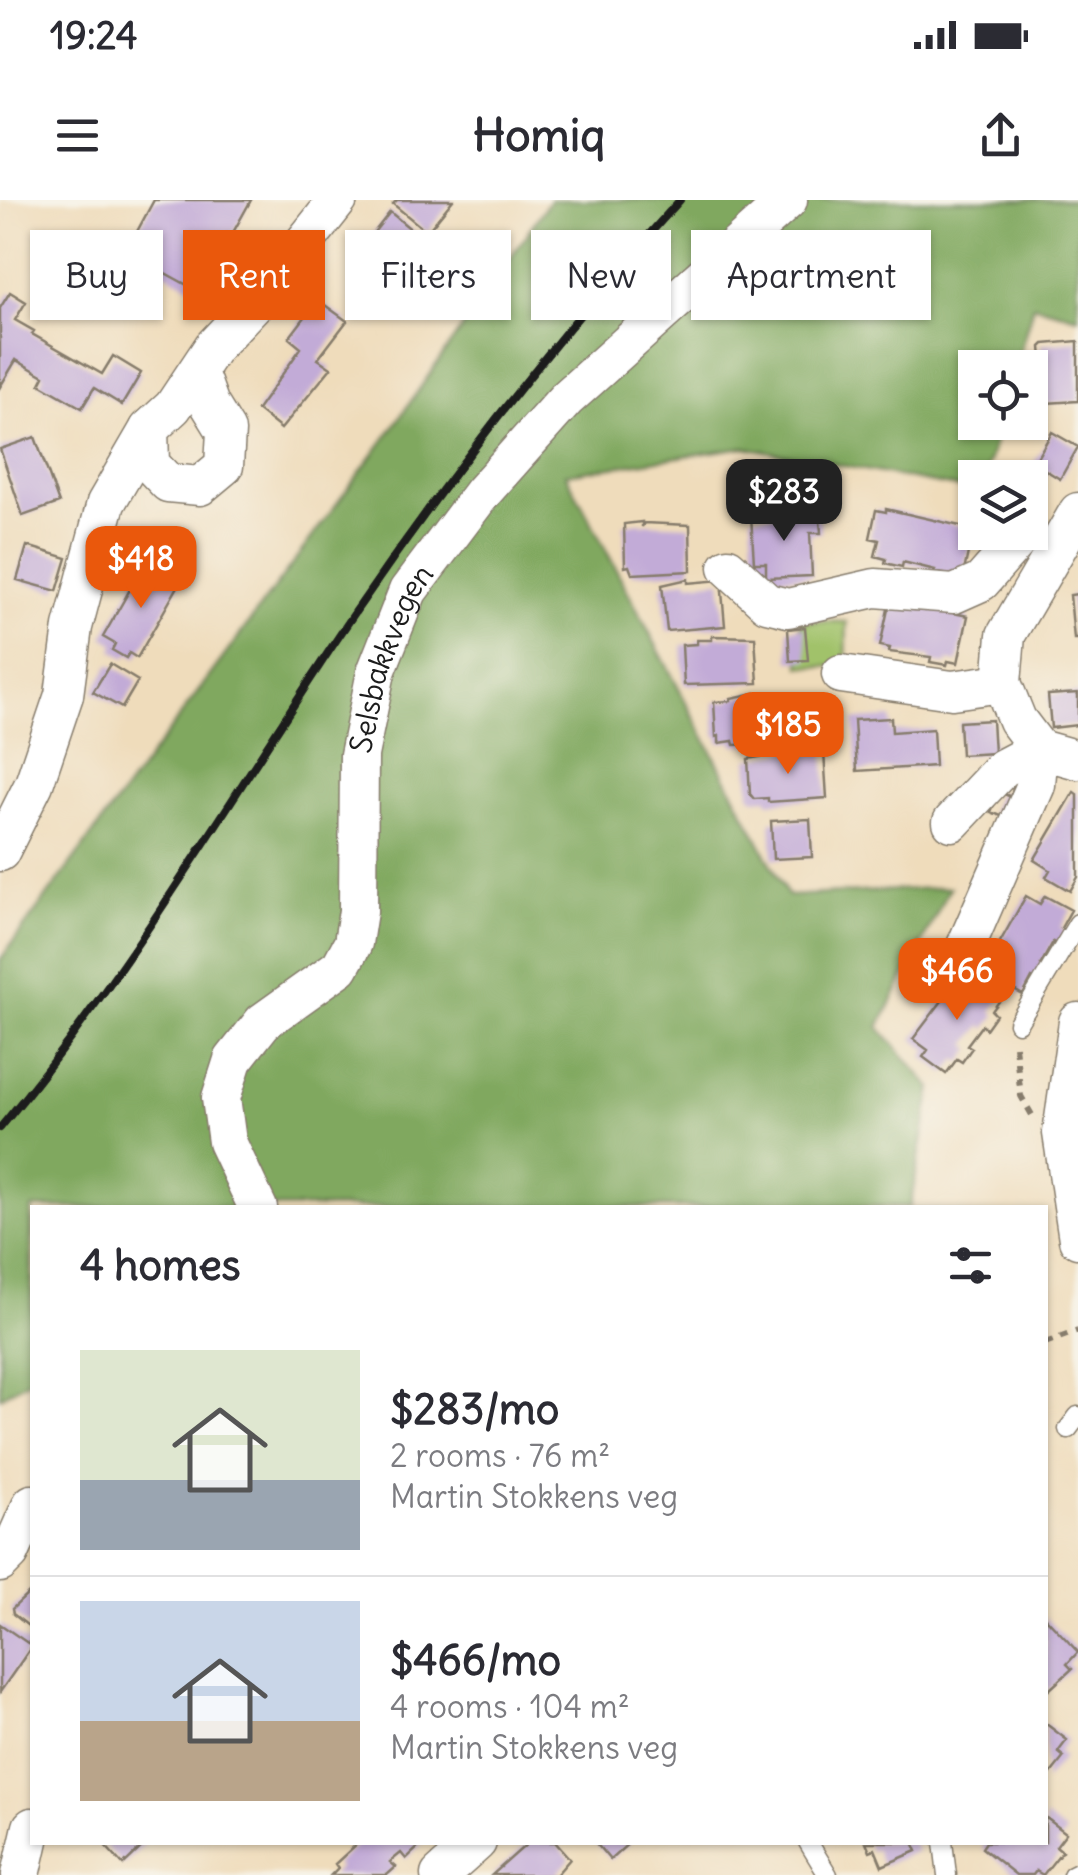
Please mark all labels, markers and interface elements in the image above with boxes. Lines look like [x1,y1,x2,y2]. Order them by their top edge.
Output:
text: 19:24 [50,12,138,59]
text: Homiq [473,107,605,163]
icon: menu [50,108,105,163]
icon: share [973,108,1028,163]
chip: Buy [30,230,163,320]
chip: Rent [183,230,325,320]
chip: Filters [345,230,511,320]
chip: New [531,230,671,320]
chip: Apartment [691,230,931,320]
map controls [958,350,1048,550]
button: locate [958,350,1048,440]
pin: $283 [725,459,843,544]
button: layers [958,460,1048,550]
text: $283 [748,471,820,512]
pin: $418 [82,526,200,611]
text: $418 [107,538,175,579]
street label: Selsbakkvegen [341,556,441,756]
pin: $185 [729,692,847,777]
text: $185 [755,704,821,745]
pin: $466 [898,938,1016,1023]
text: $466 [920,950,994,991]
icon: filters [943,1238,998,1293]
text: 4 homes [80,1239,241,1291]
text: $283/mo [390,1383,559,1435]
icon: home [160,1390,280,1510]
text: 2 rooms · 76 m² [390,1435,610,1476]
text: Martin Stokkens veg [390,1476,678,1517]
text: $466/mo [390,1634,561,1686]
icon: home [160,1641,280,1761]
text: 4 rooms · 104 m² [390,1686,630,1727]
text: Martin Stokkens veg [390,1727,678,1768]

